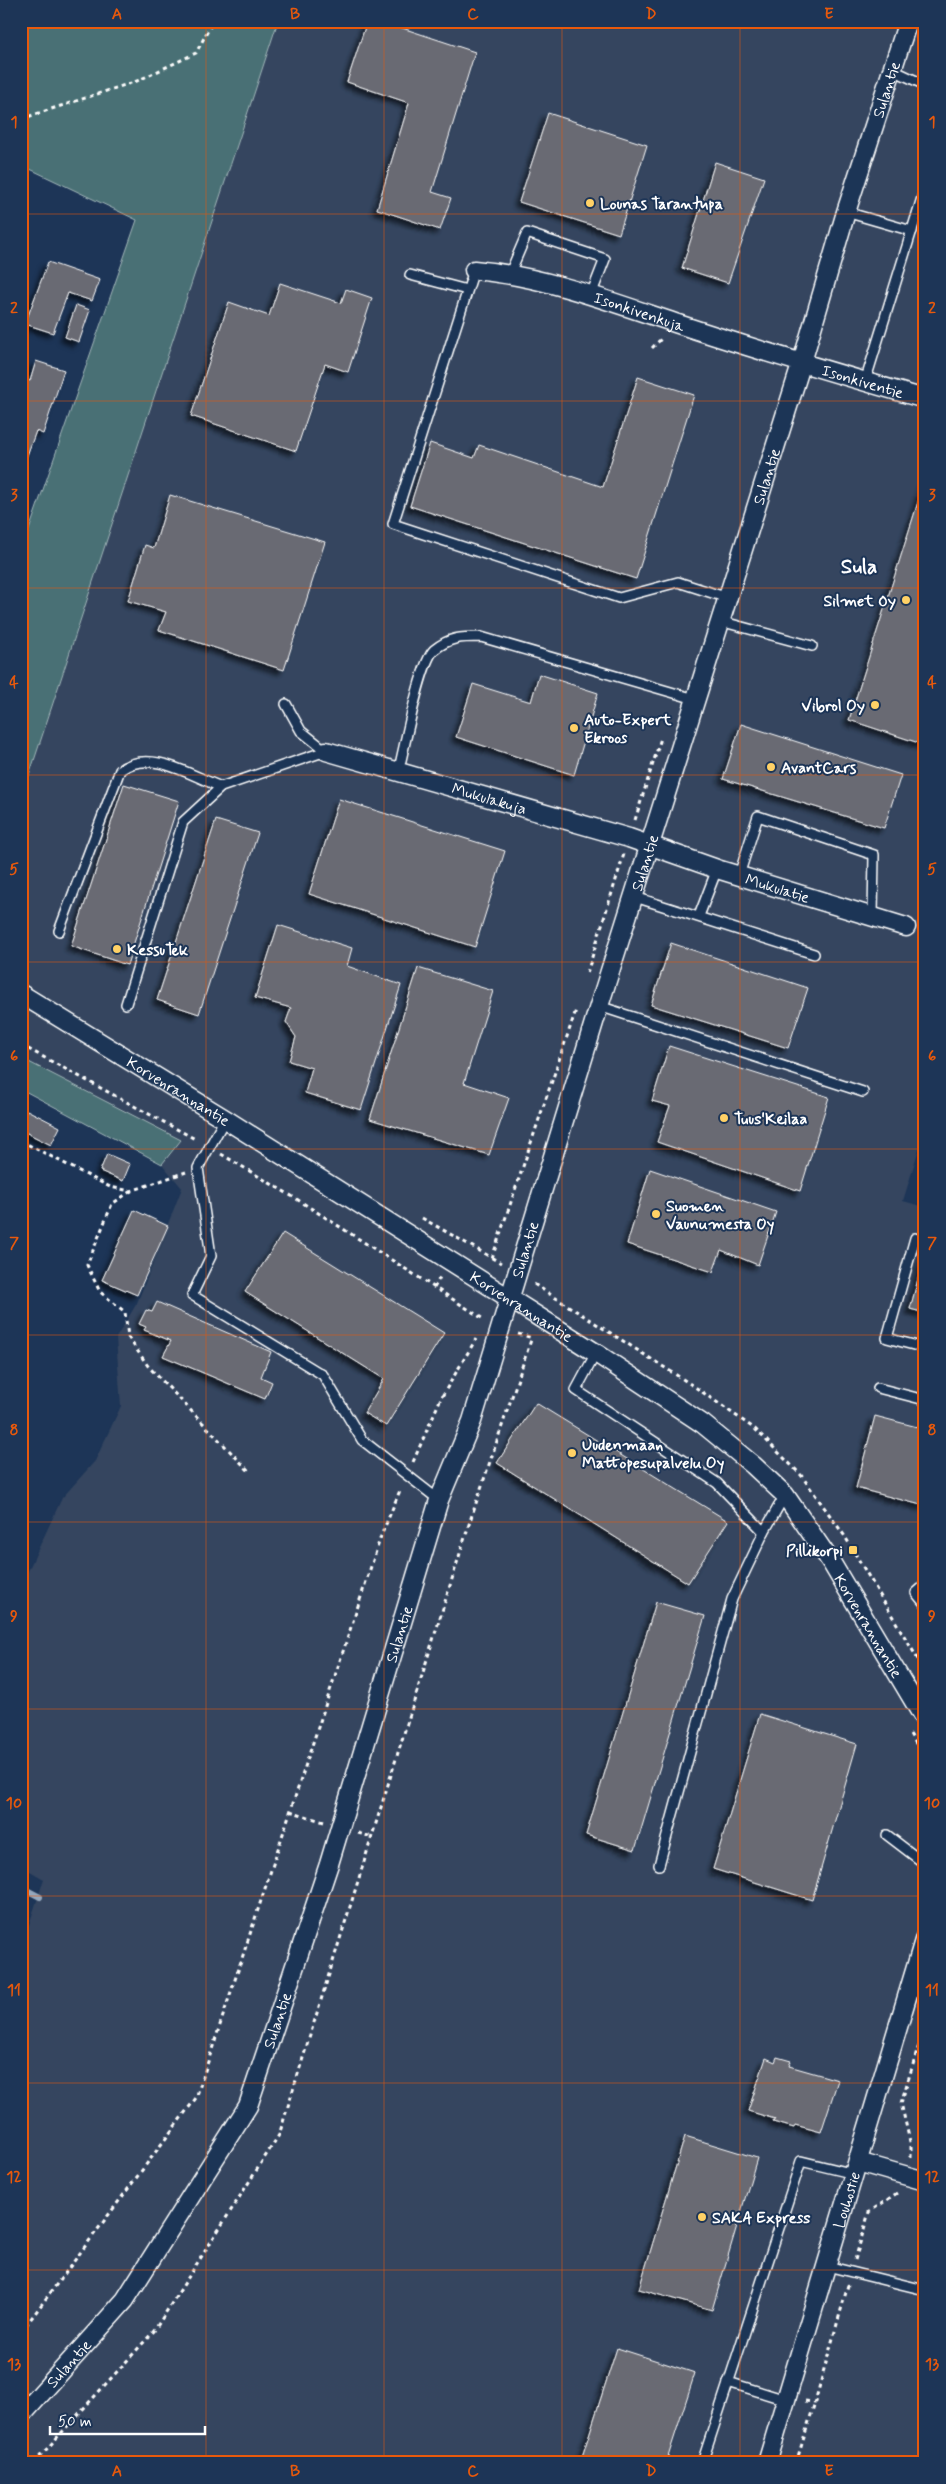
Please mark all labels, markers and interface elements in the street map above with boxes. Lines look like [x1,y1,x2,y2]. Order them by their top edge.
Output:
text: A [112,4,122,25]
text: B [290,4,300,25]
text: C [467,4,479,25]
text: D [645,4,657,25]
text: E [824,4,834,25]
street label: Sulantie [868,59,906,121]
text: 1 [10,112,18,133]
text: 1 [928,112,936,133]
place label: Lounas Tarantupa [600,194,723,215]
marker: Lounas Tarantupa [584,197,596,209]
street label: Isonkivenkuja [591,288,688,338]
text: 2 [10,298,18,319]
text: 2 [928,298,936,319]
street label: Isonkiventie [819,360,906,404]
street label: Sulantie [749,446,786,508]
text: 3 [10,485,18,506]
text: 3 [928,485,936,506]
district label: Sula [841,553,877,581]
place label: Silmet Oy [823,591,896,612]
marker: Silmet Oy [900,594,912,606]
text: 4 [9,672,19,693]
text: 4 [927,672,937,693]
place label: Vibrol Oy [802,696,865,717]
marker: Vibrol Oy [869,699,881,711]
place label: Auto-Expert Ekroos [584,710,672,749]
marker: Auto-Expert Ekroos [568,722,580,734]
place label: AvantCars [781,758,857,779]
marker: AvantCars [765,761,777,773]
street label: Mukulakuja [449,779,529,820]
street label: Sulantie [627,832,664,894]
text: 5 [9,859,19,880]
text: 5 [927,859,937,880]
street label: Mukulatie [742,869,812,909]
place label: KessuTek [127,940,189,961]
marker: KessuTek [111,943,123,955]
text: 6 [10,1046,18,1067]
text: 6 [928,1046,936,1067]
street label: Korvenrannantie [122,1052,234,1132]
place label: Tuus'Keilaa [734,1109,807,1130]
marker: Tuus'Keilaa [718,1112,730,1124]
place label: Suomen Vaunumesta Oy [666,1196,775,1235]
marker: Suomen Vaunumesta Oy [650,1208,662,1220]
street label: Sulantie [507,1219,545,1281]
text: 7 [9,1233,19,1254]
text: 7 [927,1233,937,1254]
street label: Korvenrannantie [465,1267,576,1348]
text: 8 [9,1420,19,1441]
text: 8 [927,1420,937,1441]
place label: Uudenmaan Mattopesupalvelu Oy [582,1435,725,1474]
marker: Uudenmaan Mattopesupalvelu Oy [566,1447,578,1459]
place label: Pillikorpi [786,1541,843,1562]
marker: Pillikorpi [847,1544,859,1556]
street label: Korvenrannantie [828,1570,907,1682]
street label: Sulantie [381,1603,418,1665]
text: 9 [10,1606,18,1627]
text: 9 [928,1606,936,1627]
text: 10 [6,1793,22,1814]
text: 10 [924,1793,940,1814]
text: 11 [7,1980,21,2001]
text: 11 [925,1980,939,2001]
street label: Sulantie [259,1990,297,2052]
text: 12 [6,2167,22,2188]
text: 12 [924,2167,940,2188]
street label: Louhostie [829,2169,866,2231]
place label: SAKA Express [712,2208,810,2229]
marker: SAKA Express [696,2211,708,2223]
street label: Sulantie [42,2335,97,2393]
text: 13 [7,2354,21,2375]
text: 13 [925,2354,939,2375]
scale bar [50,2404,205,2436]
text: 50 m [58,2412,92,2432]
text: A [112,2461,122,2482]
text: B [290,2461,300,2482]
text: C [467,2461,479,2482]
text: D [645,2461,657,2482]
text: E [824,2461,834,2482]

